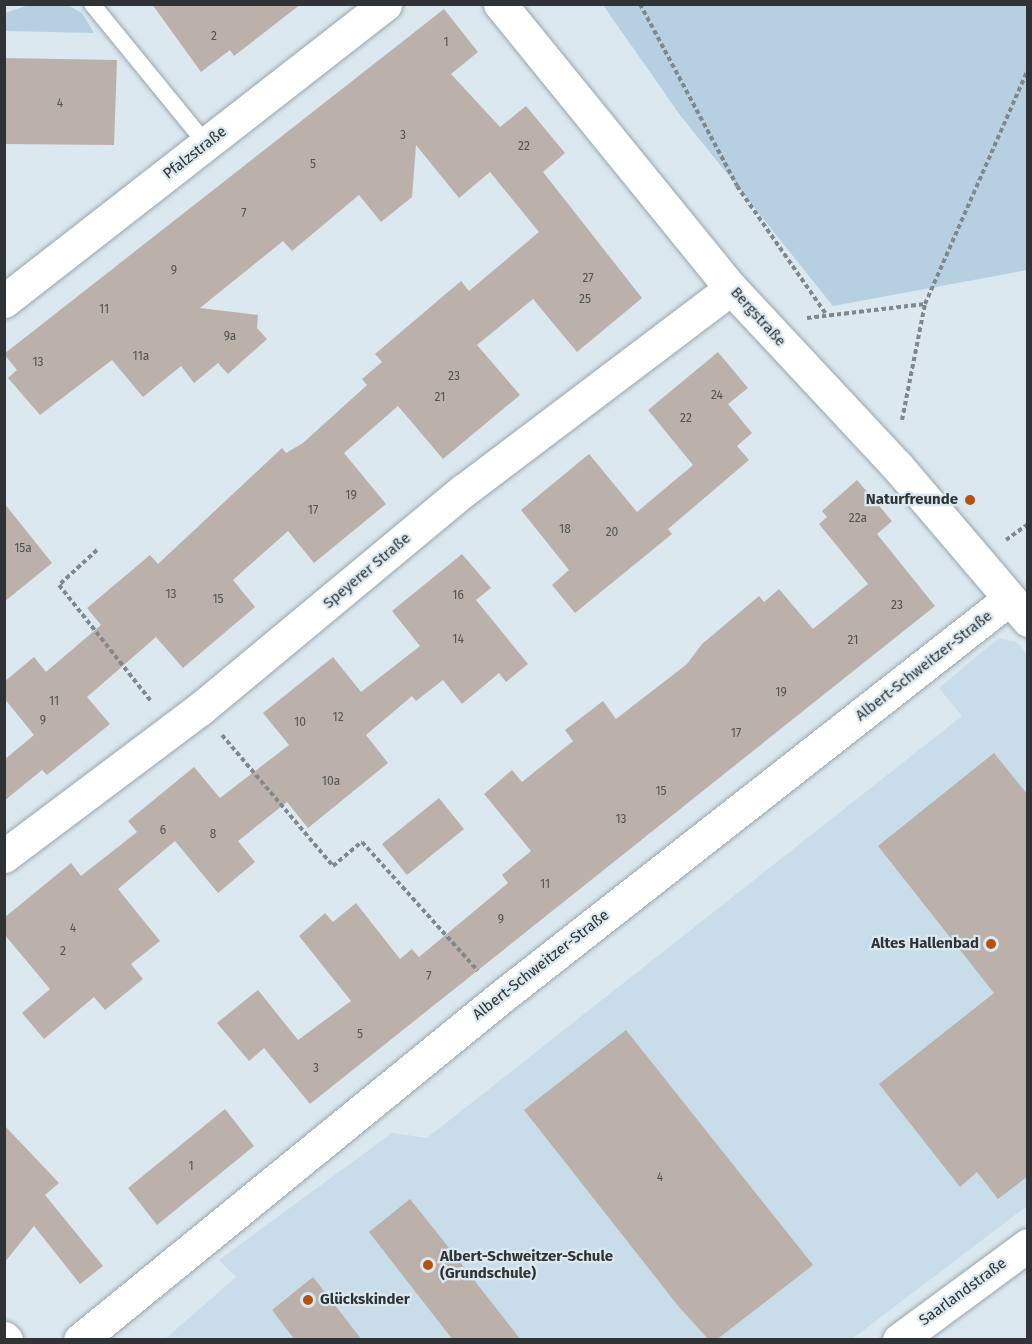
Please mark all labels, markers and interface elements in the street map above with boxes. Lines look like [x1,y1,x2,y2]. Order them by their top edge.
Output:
house number: 2 [211,30,217,44]
house number: 1 [443,36,449,50]
house number: 4 [57,97,63,111]
street label: Pfalzstraße [160,123,230,183]
house number: 3 [400,129,406,143]
house number: 22 [518,140,530,154]
house number: 5 [310,158,316,172]
house number: 7 [241,207,247,221]
house number: 9 [171,264,177,278]
house number: 27 [582,272,594,286]
street label: Bergstraße [727,284,789,350]
house number: 25 [579,293,591,307]
house number: 11 [99,303,109,317]
house number: 9a [224,330,236,344]
house number: 11a [133,350,149,364]
house number: 13 [32,356,44,370]
house number: 23 [448,370,460,384]
house number: 24 [711,389,723,403]
house number: 21 [435,391,445,405]
house number: 22 [680,412,692,426]
house number: 19 [345,489,357,503]
place label: Naturfreunde [866,491,958,509]
marker: Naturfreunde [963,493,977,507]
house number: 17 [308,504,318,518]
house number: 22a [849,512,867,526]
house number: 18 [559,523,571,537]
house number: 20 [606,526,618,540]
street label: Speyerer Straße [320,529,414,613]
house number: 15a [14,542,32,556]
house number: 13 [165,588,177,602]
house number: 16 [452,589,464,603]
house number: 15 [212,593,224,607]
house number: 23 [891,599,903,613]
street label: Albert-Schweitzer-Straße [852,607,996,725]
house number: 14 [452,633,464,647]
house number: 21 [848,634,858,648]
house number: 19 [775,686,787,700]
house number: 11 [49,695,59,709]
house number: 12 [332,711,344,725]
house number: 9 [40,714,46,728]
house number: 10 [294,716,306,730]
house number: 17 [731,727,741,741]
house number: 10a [322,775,340,789]
house number: 15 [655,785,667,799]
house number: 13 [615,813,627,827]
house number: 6 [160,824,166,838]
house number: 8 [210,828,216,842]
house number: 11 [540,878,550,892]
street label: Albert-Schweitzer-Straße [469,906,613,1024]
house number: 9 [498,913,504,927]
house number: 4 [70,922,76,936]
place label: Altes Hallenbad [871,935,979,953]
marker: Altes Hallenbad [984,937,998,951]
house number: 2 [60,945,66,959]
house number: 7 [426,970,432,984]
house number: 5 [357,1028,363,1042]
house number: 3 [313,1062,319,1076]
house number: 1 [188,1160,194,1174]
house number: 4 [657,1171,663,1185]
place label: Albert-Schweitzer-Schule (Grundschule) [440,1247,613,1282]
street label: Saarlandstraße [916,1254,1010,1330]
marker: Albert-Schweitzer-Schule (Grundschule) [421,1258,435,1272]
place label: Glückskinder [320,1291,410,1309]
marker: Glückskinder [301,1293,315,1307]

